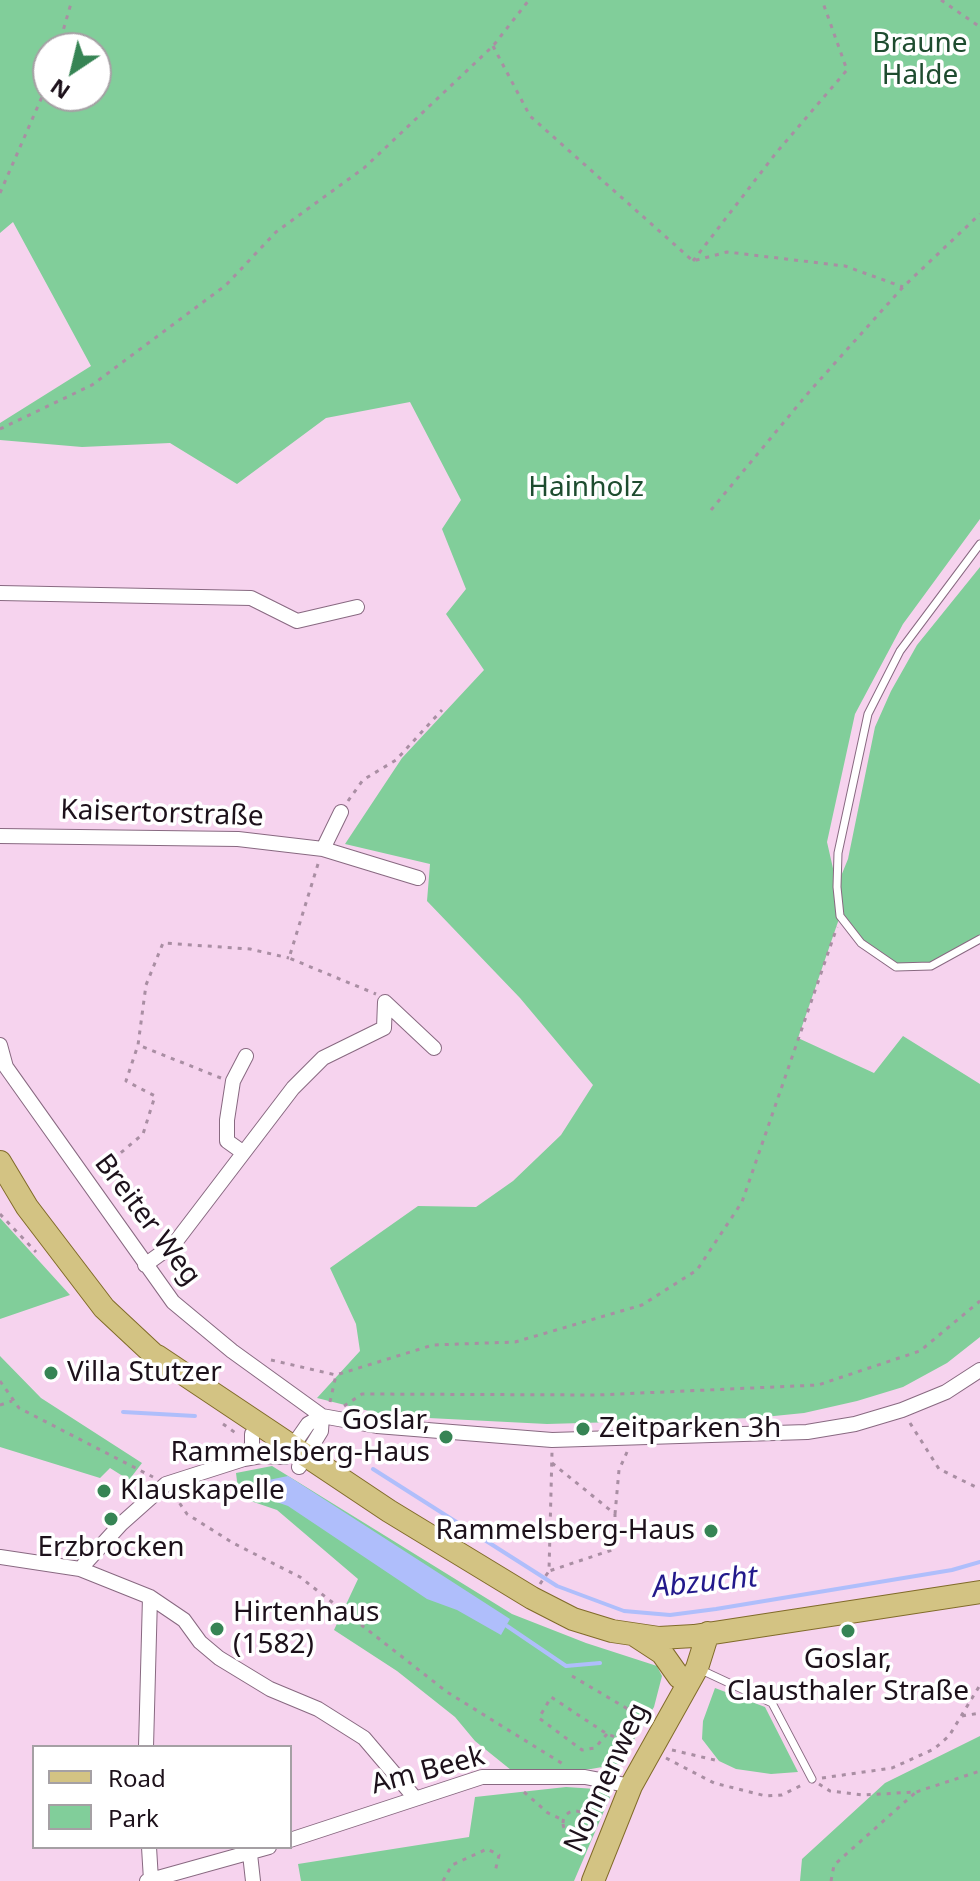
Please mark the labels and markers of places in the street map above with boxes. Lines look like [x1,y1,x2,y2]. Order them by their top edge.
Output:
place label: Villa Stutzer [67,1356,222,1390]
marker: Villa Stutzer [42,1364,60,1382]
place label: Goslar, Rammelsberg-Haus [170,1404,430,1470]
place label: Zeitparken 3h [599,1412,781,1446]
marker: Zeitparken 3h [574,1420,592,1438]
marker: Goslar, Rammelsberg-Haus [437,1428,455,1446]
place label: Klauskapelle [120,1474,285,1508]
marker: Klauskapelle [95,1482,113,1500]
marker: Erzbrocken [102,1510,120,1528]
place label: Rammelsberg-Haus [435,1514,695,1548]
marker: Rammelsberg-Haus [702,1522,720,1540]
place label: Erzbrocken [38,1531,184,1565]
place label: Hirtenhaus (1582) [233,1596,379,1662]
marker: Hirtenhaus (1582) [208,1620,226,1638]
marker: Goslar, Clausthaler Straße [839,1622,857,1640]
place label: Goslar, Clausthaler Straße [727,1643,969,1709]

